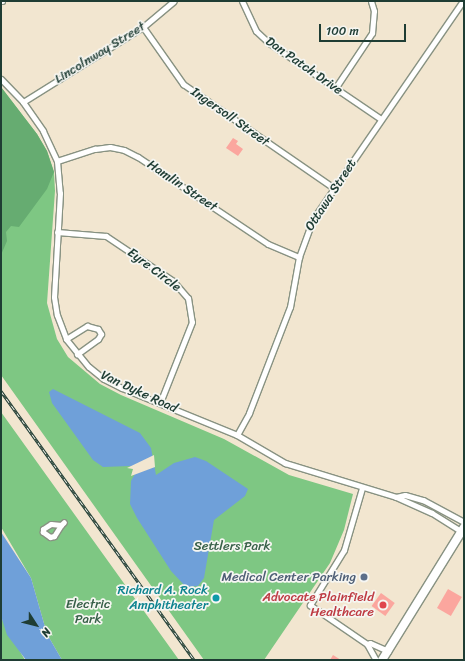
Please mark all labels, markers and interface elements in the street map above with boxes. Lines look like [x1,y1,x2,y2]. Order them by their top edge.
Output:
scale bar [321,16,408,42]
street label: Lincolnway Street [52,19,148,87]
text: 100 m [326,20,359,42]
street label: Dan Patch Drive [262,34,346,98]
street label: Ingersoll Street [188,84,272,150]
street label: Ottawa Street [302,156,360,234]
street label: Hamlin Street [144,157,220,215]
street label: Eyre Circle [124,245,184,295]
street label: Van Dyke Road [98,367,180,417]
park label: Settlers Park [194,538,270,554]
place label: Medical Center Parking [221,569,356,585]
marker: Medical Center Parking [359,572,369,582]
place label: Richard A. Rock Amphitheater [117,583,208,614]
place label: Advocate Plainfield Healthcare [262,590,374,621]
marker: Richard A. Rock Amphitheater [211,593,221,603]
park label: Electric Park [66,597,110,628]
marker: Advocate Plainfield Healthcare [377,599,389,611]
north arrow [16,605,56,645]
text: N [36,624,56,641]

